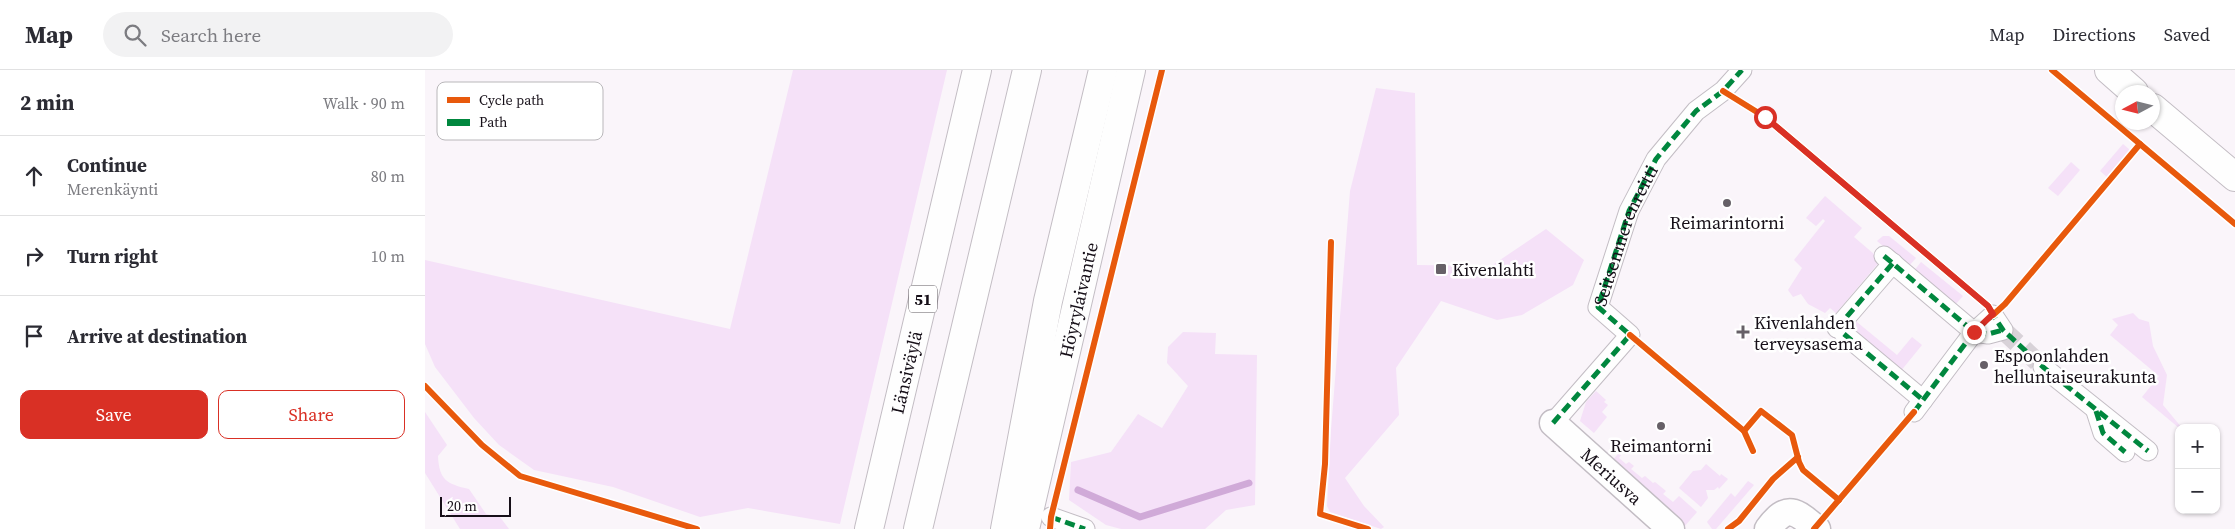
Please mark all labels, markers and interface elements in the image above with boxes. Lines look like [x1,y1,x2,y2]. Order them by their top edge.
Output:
search box [103,12,453,57]
text: Map [25,18,73,51]
icon: search [121,21,149,49]
text: Search here [161,22,261,48]
text: Map [1989,22,2025,47]
text: Directions [2053,22,2136,47]
text: Saved [2164,22,2210,47]
legend [437,82,603,140]
north arrow [2115,85,2160,130]
text: 2 min [20,88,75,117]
text: Cycle path [479,90,544,110]
text: Walk · 90 m [323,92,405,114]
route start [1754,106,1777,129]
text: Path [479,112,507,132]
text: Continue [67,152,147,178]
street label: Seitsenmerenreitti [1587,160,1663,309]
icon: ahead [20,162,48,190]
text: 80 m [371,165,405,187]
text: Merenkäynti [67,178,158,200]
marker: Reimarintorni [1721,197,1733,209]
place label: Reimarintorni [1670,210,1784,235]
street label: Höyrylaivantie [1052,240,1103,360]
icon: right [20,242,48,270]
text: Turn right [67,243,158,269]
text: 10 m [371,245,405,267]
place label: Kivenlahti [1452,257,1534,282]
marker: Kivenlahti [1434,262,1448,276]
road number: 51 [909,285,937,312]
place label: Kivenlahden terveysasema [1754,310,1864,356]
route end [1963,321,1986,344]
icon: arrive [20,322,48,350]
text: Arrive at destination [67,323,247,349]
marker: Kivenlahden terveysasema [1736,325,1750,339]
street label: Länsiväylä [884,327,928,416]
place label: Espoonlahden helluntaiseurakunta [1994,343,2157,389]
marker: Espoonlahden helluntaiseurakunta [1978,359,1990,371]
button: Save [20,390,208,439]
button: Share [218,390,405,439]
marker: Reimantorni [1655,420,1667,432]
map controls [2175,424,2220,514]
button: + [2175,424,2220,469]
place label: Reimantorni [1610,433,1712,458]
street label: Meriusva [1576,442,1648,510]
button: − [2175,469,2220,514]
scale bar [440,494,511,517]
text: 20 m [447,496,477,516]

